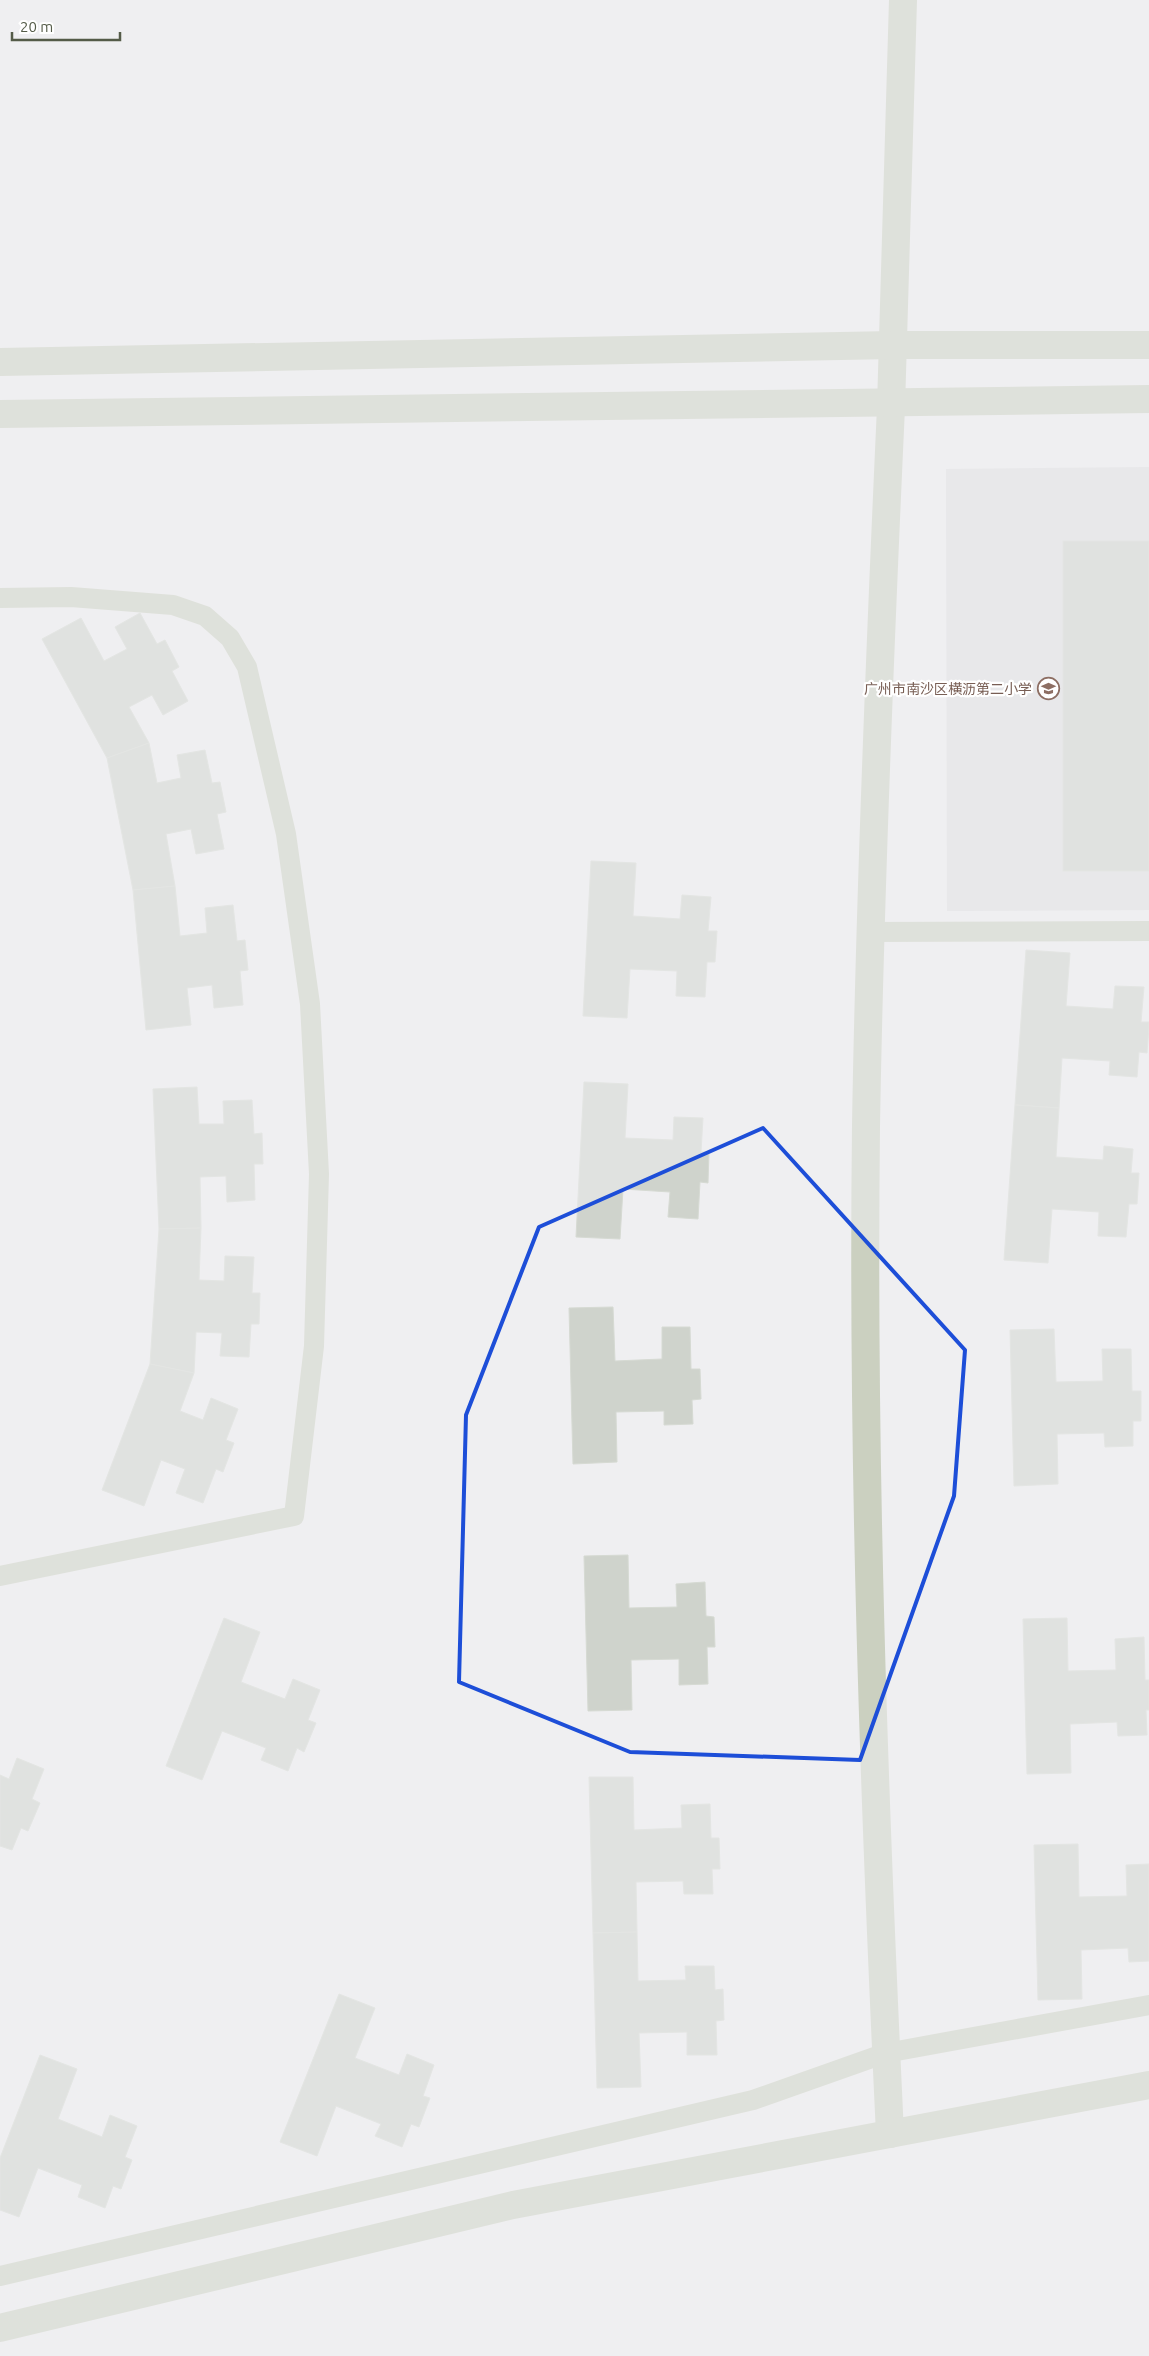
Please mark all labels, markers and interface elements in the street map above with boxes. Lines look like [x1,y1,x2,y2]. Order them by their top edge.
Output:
scale bar [12,10,120,42]
text: 20 m [20,18,53,35]
school or university icon: 广州市南沙区横沥第二小学 [1036,677,1060,701]
place label: 广州市南沙区横沥第二小学 [864,681,1032,697]

